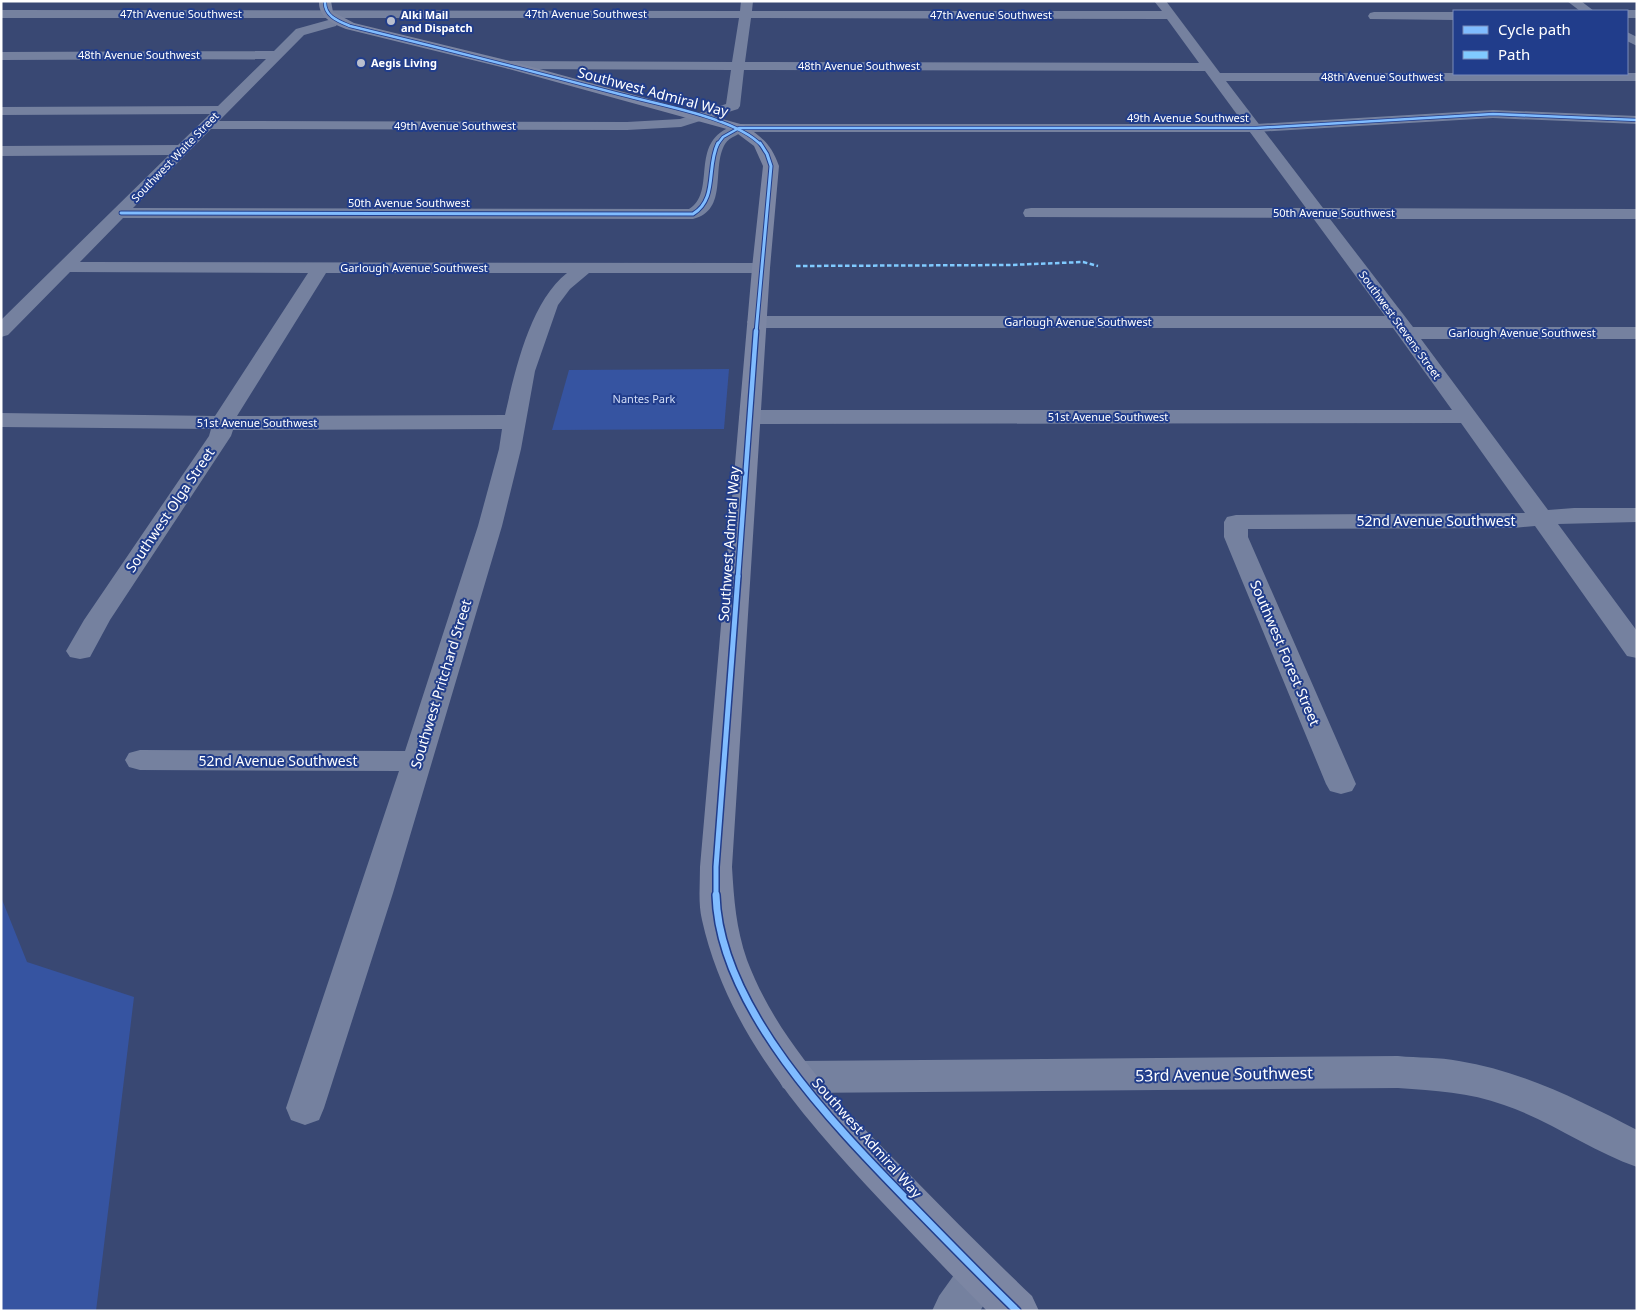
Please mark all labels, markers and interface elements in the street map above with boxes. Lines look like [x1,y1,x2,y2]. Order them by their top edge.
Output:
street label: 47th Avenue Southwest [120,6,242,21]
street label: 47th Avenue Southwest [525,6,647,21]
place label: Alki Mail and Dispatch [401,7,473,35]
street label: 47th Avenue Southwest [930,7,1052,22]
legend [1453,10,1628,75]
marker: Alki Mail and Dispatch [385,15,397,27]
text: Cycle path [1498,19,1571,39]
text: Path [1498,44,1530,64]
street label: 48th Avenue Southwest [78,47,200,62]
place label: Aegis Living [371,55,437,70]
marker: Aegis Living [355,57,367,69]
street label: 48th Avenue Southwest [798,58,920,73]
street label: Southwest Admiral Way [576,62,731,121]
street label: 48th Avenue Southwest [1321,69,1443,84]
street label: Southwest Waite Street [128,108,222,205]
street label: 49th Avenue Southwest [1127,110,1249,125]
street label: 49th Avenue Southwest [394,118,516,133]
street label: 50th Avenue Southwest [348,195,470,210]
street label: 50th Avenue Southwest [1273,205,1395,220]
street label: Garlough Avenue Southwest [340,260,488,275]
street label: Southwest Stevens Street [1356,267,1445,382]
street label: Garlough Avenue Southwest [1004,314,1152,329]
street label: Garlough Avenue Southwest [1448,325,1596,340]
park label: Nantes Park [613,391,676,406]
street label: 51st Avenue Southwest [1048,409,1168,424]
street label: 51st Avenue Southwest [197,415,317,430]
street label: Southwest Olga Street [121,444,218,576]
street label: Southwest Admiral Way [714,465,743,622]
street label: 52nd Avenue Southwest [1357,511,1515,530]
street label: Southwest Forest Street [1246,577,1325,729]
street label: Southwest Pritchard Street [406,597,475,771]
street label: 52nd Avenue Southwest [199,751,357,770]
street label: 53rd Avenue Southwest [1135,1061,1313,1087]
street label: Southwest Admiral Way [808,1074,927,1202]

